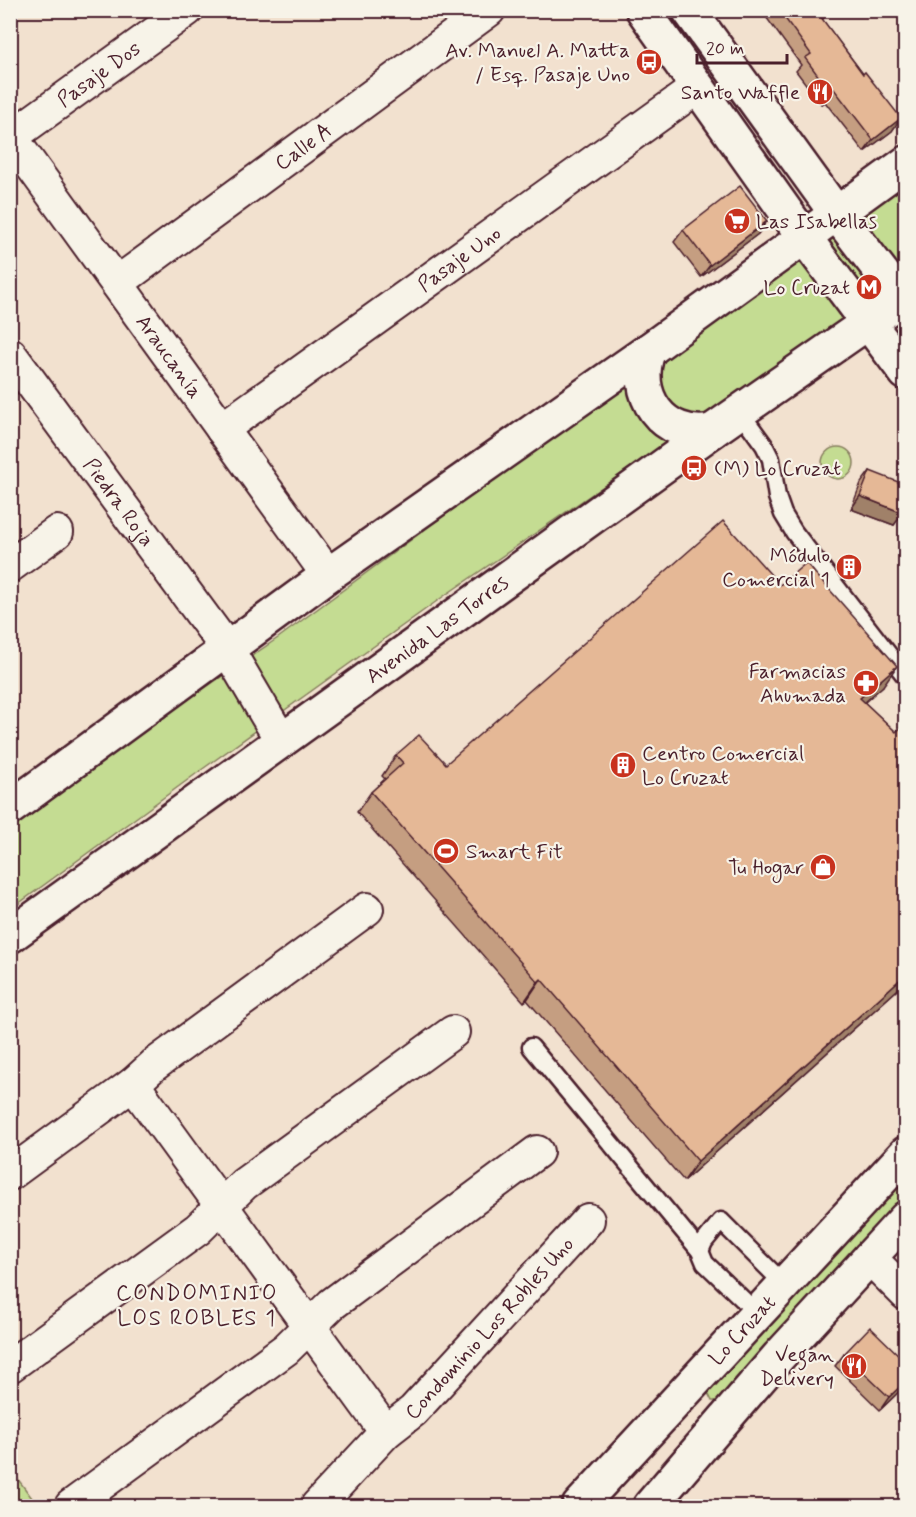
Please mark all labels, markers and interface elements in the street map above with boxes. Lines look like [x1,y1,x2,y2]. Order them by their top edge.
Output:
scale bar [697,27,787,65]
street label: Pasaje Dos [52,35,147,114]
place label: Av. Manuel A. Matta / Esq. Pasaje Uno [445,37,630,89]
text: 20 m [706,37,744,61]
bus stop icon: Av. Manuel A. Matta / Esq. Pasaje Uno [634,47,664,77]
restaurant icon: Santo Waffle [805,77,835,107]
place label: Santo Waffle [681,79,800,107]
street label: Calle A [270,117,338,178]
supermarket icon: Las Isabellas [722,206,752,236]
place label: Las Isabellas [756,208,877,236]
street label: Pasaje Uno [412,220,507,299]
metro station icon: Lo Cruzat [854,272,884,302]
place label: Lo Cruzat [763,274,850,302]
street label: Araucanía [129,309,209,404]
street label: Piedra Roja [76,453,160,553]
bus stop icon: (M) Lo Cruzat [679,453,709,483]
place label: (M) Lo Cruzat [714,455,841,483]
place label: Módulo Comercial 1 [722,542,830,594]
building icon: Módulo Comercial 1 [834,552,864,582]
street label: Avenida Las Torres [361,569,514,690]
place label: Farmacias Ahumada [749,658,846,710]
pharmacy icon: Farmacias Ahumada [851,668,881,698]
place label: Centro Comercial Lo Cruzat [642,740,804,792]
building icon: Centro Comercial Lo Cruzat [608,750,638,780]
sports icon: Smart Fit [431,836,461,866]
place label: Smart Fit [466,838,563,866]
shop icon: Tu Hogar [808,852,838,882]
place label: Tu Hogar [728,854,804,883]
street label: Condominio Los Robles Uno [399,1231,581,1426]
district label: CONDOMINIO LOS ROBLES 1 [116,1280,278,1333]
street label: Lo Cruzat [703,1289,783,1372]
place label: Vegan Delivery [760,1341,835,1393]
restaurant icon: Vegan Delivery [839,1351,869,1381]

